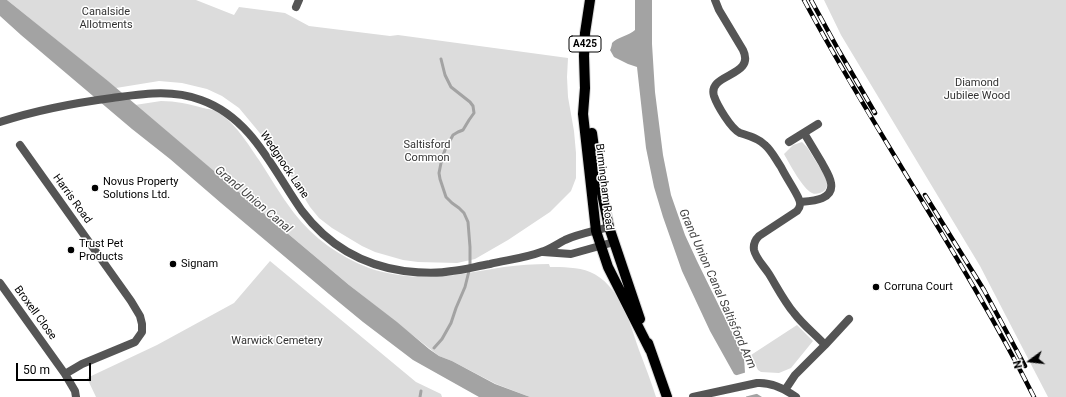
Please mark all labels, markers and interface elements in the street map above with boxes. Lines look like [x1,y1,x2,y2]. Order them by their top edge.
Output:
park label: Canalside Allotments [79,5,133,31]
road number: A425 [569,36,601,52]
park label: Diamond Jubilee Wood [944,76,1010,102]
street label: Wedgnock Lane [257,129,311,201]
park label: Saltisford Common [403,138,451,164]
street label: Birmingham Road [592,143,616,231]
water label: Grand Union Canal [212,164,294,236]
street label: Harris Road [50,172,94,226]
place label: Novus Property Solutions Ltd. [103,175,178,201]
marker: Novus Property Solutions Ltd. [90,183,100,193]
water label: Grand Union Canal Saltisford Arm [675,207,759,371]
place label: Trust Pet Products [79,237,123,263]
marker: Trust Pet Products [66,245,76,255]
place label: Signam [181,257,218,271]
marker: Signam [168,259,178,269]
place label: Corruna Court [884,280,953,294]
marker: Corruna Court [871,282,881,292]
street label: Broxell Close [11,283,59,343]
park label: Warwick Cemetery [231,334,323,348]
north arrow [1010,341,1050,381]
scale bar [18,355,93,381]
text: N [1011,359,1025,370]
text: 50 m [23,363,50,377]

